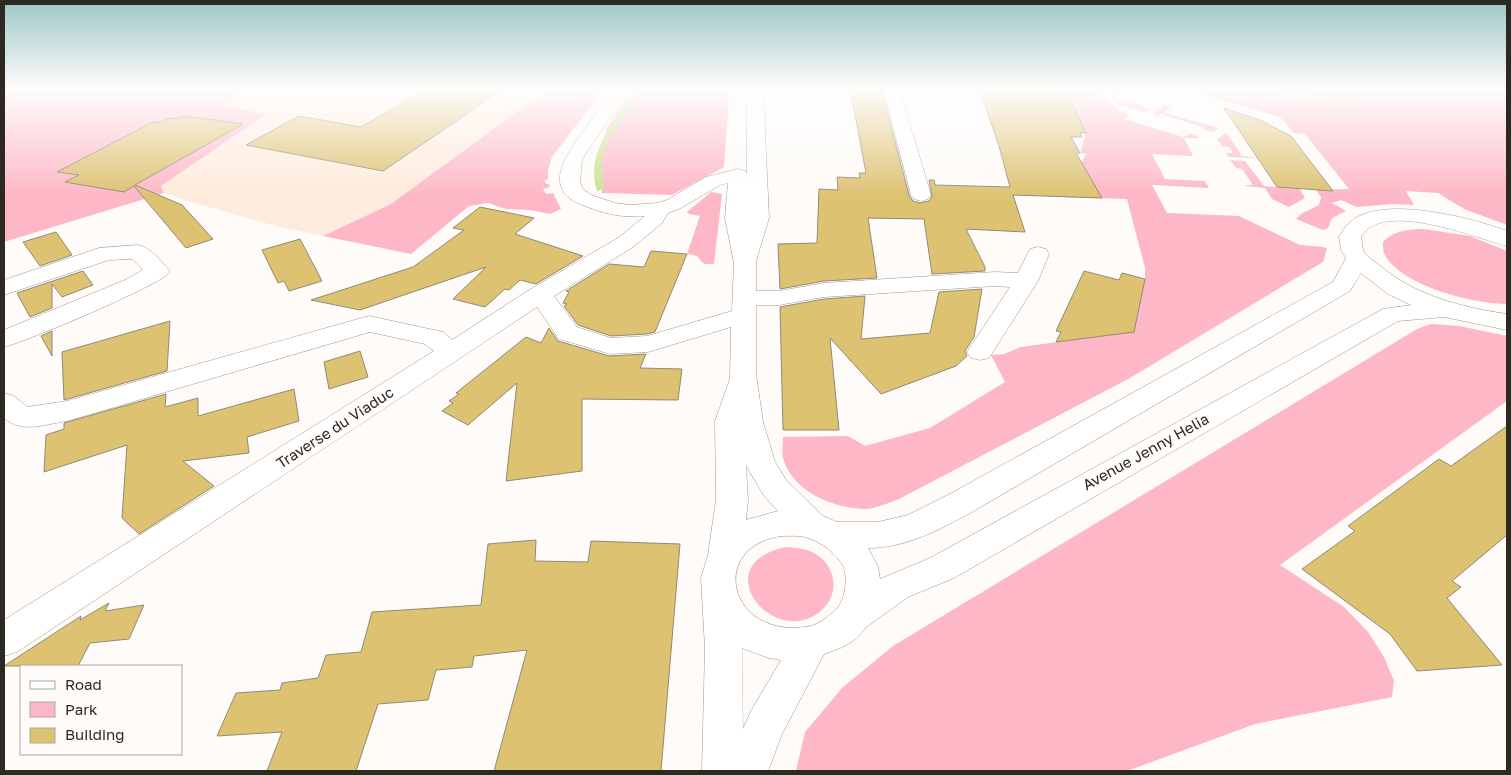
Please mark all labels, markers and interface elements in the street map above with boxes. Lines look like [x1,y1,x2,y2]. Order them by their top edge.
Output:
street label: Traverse du Viaduc [273,383,396,472]
street label: Avenue Jenny Helia [1079,409,1212,493]
legend [20,665,182,755]
text: Road [65,675,102,693]
text: Park [65,700,98,718]
text: Building [65,725,125,743]

